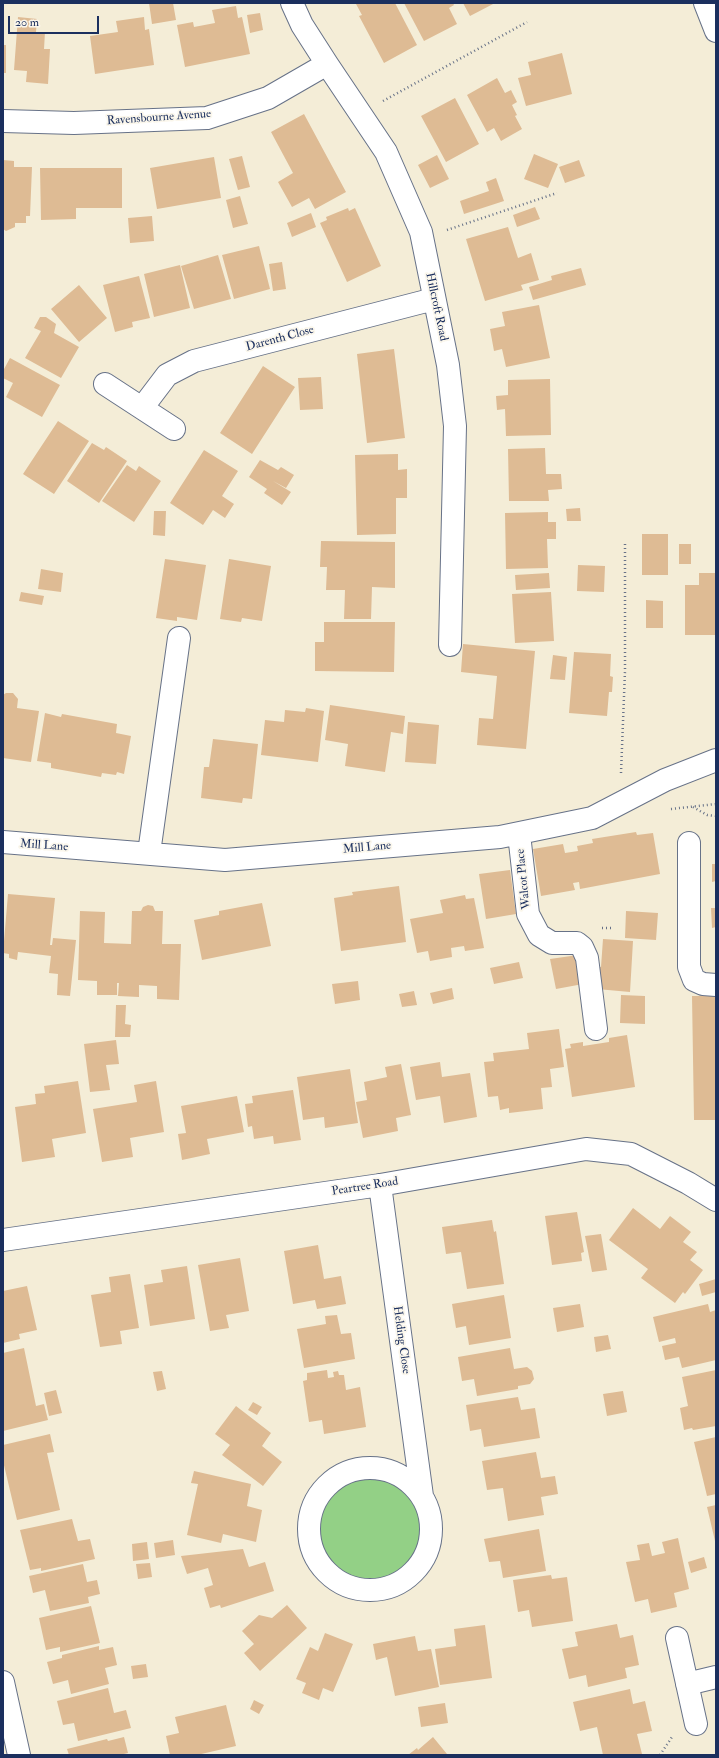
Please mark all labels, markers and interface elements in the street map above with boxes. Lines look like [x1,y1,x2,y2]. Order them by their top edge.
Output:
scale bar [10,8,101,34]
text: 20 m [15,15,39,30]
street label: Ravensbourne Avenue [106,107,212,129]
street label: Hillcroft Road [422,271,450,343]
street label: Darenth Close [244,323,316,355]
street label: Mill Lane [19,837,69,855]
street label: Mill Lane [342,839,392,857]
street label: Walcot Place [514,848,534,910]
street label: Peartree Road [331,1175,399,1199]
street label: Helding Close [389,1305,413,1375]

